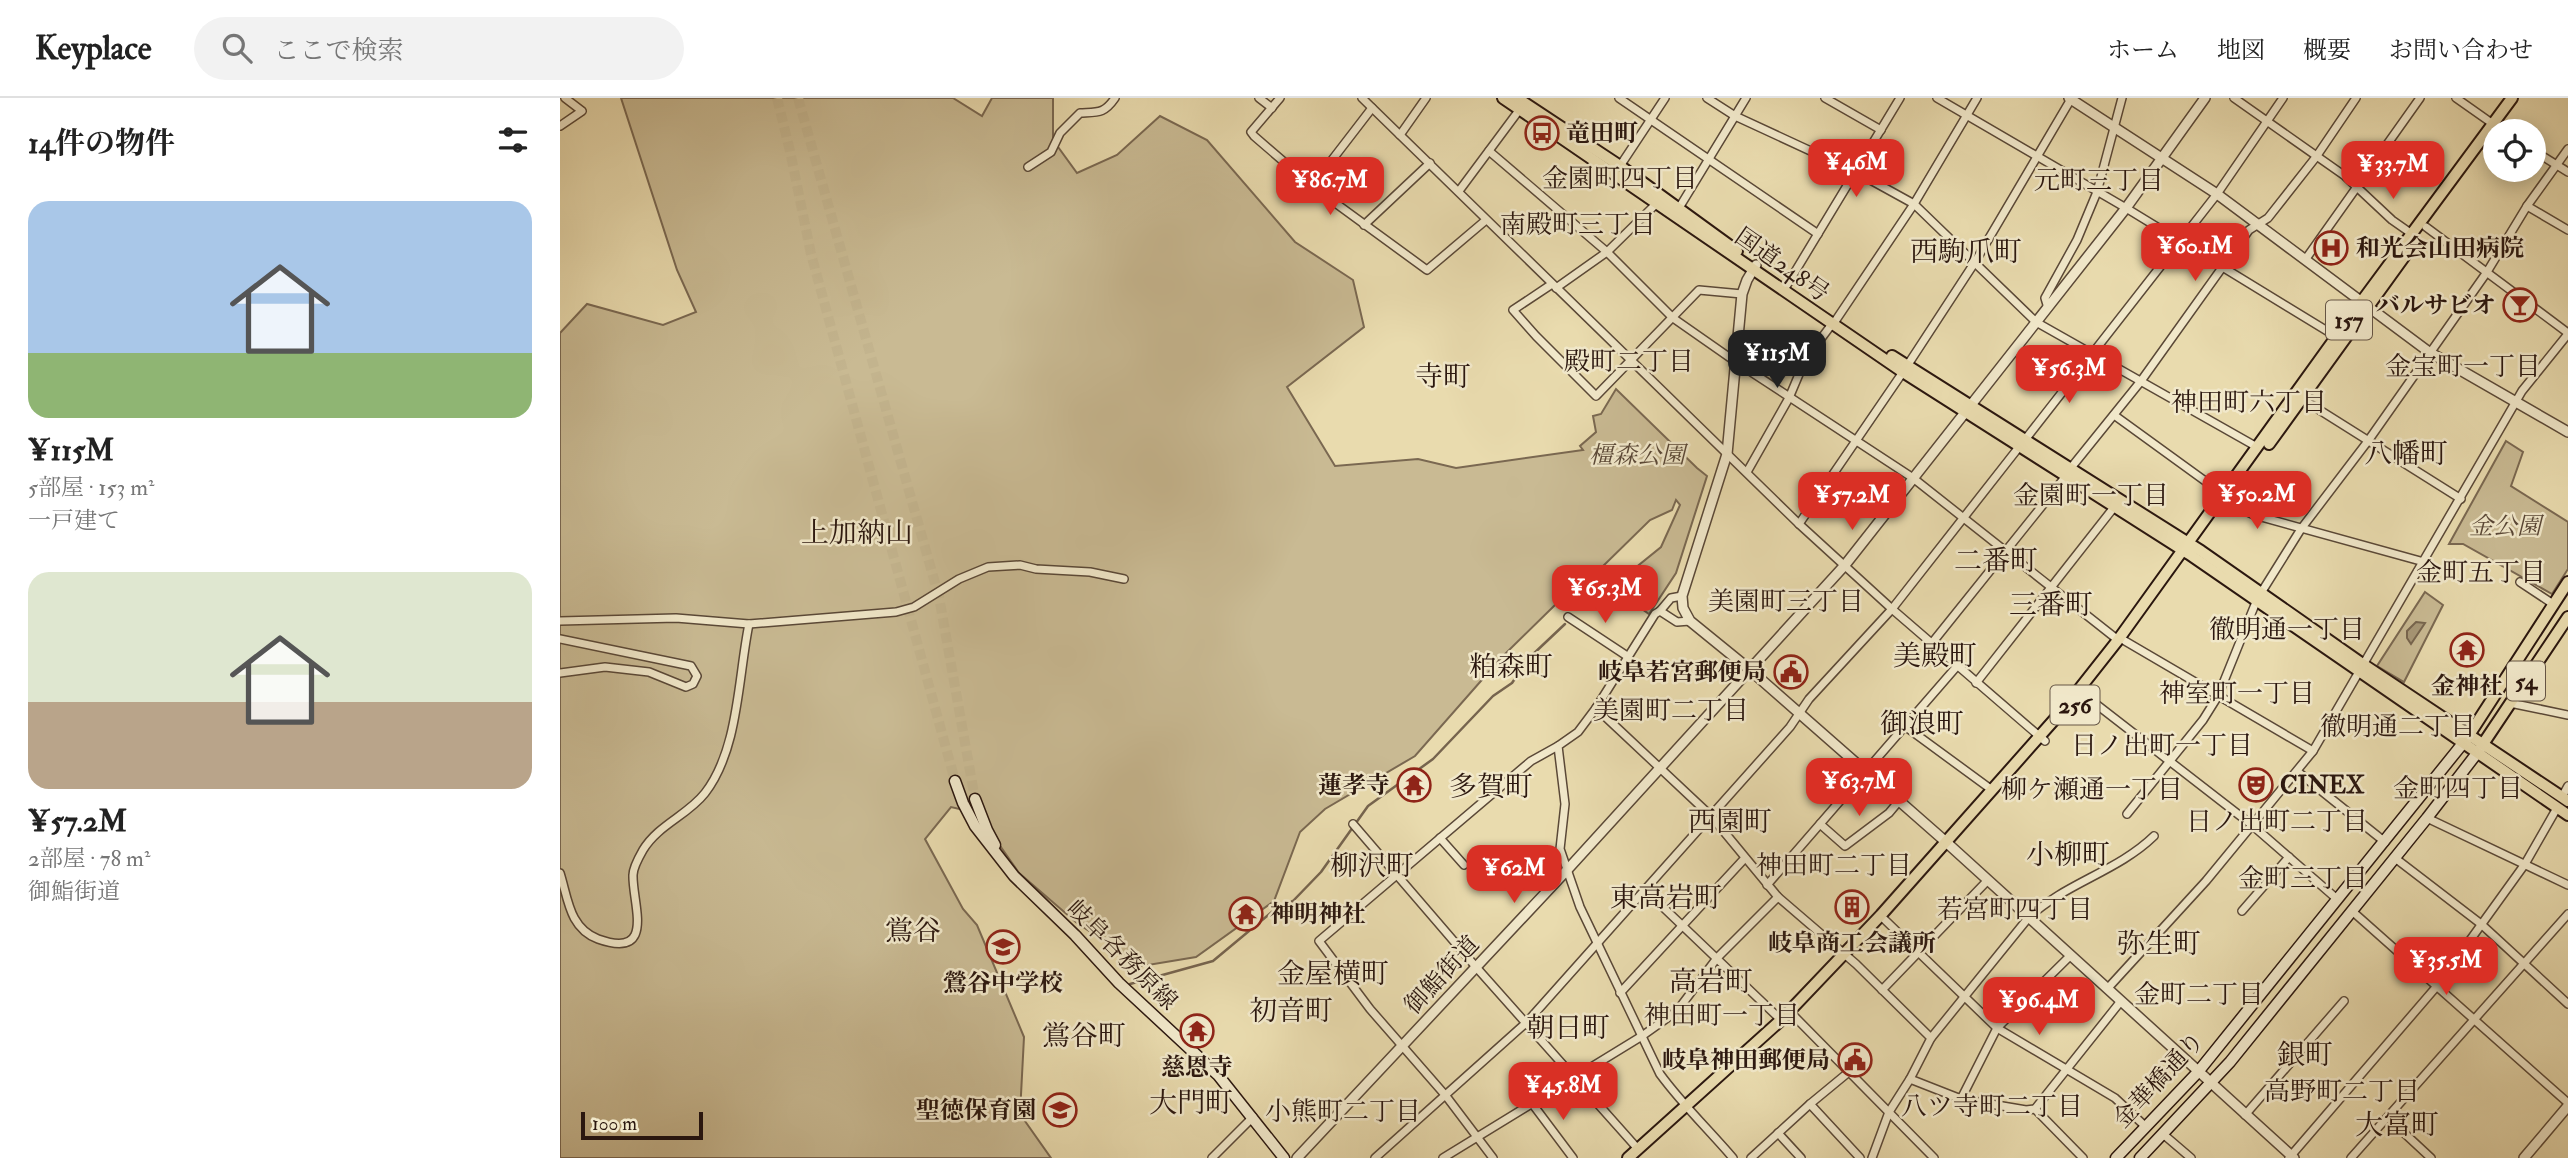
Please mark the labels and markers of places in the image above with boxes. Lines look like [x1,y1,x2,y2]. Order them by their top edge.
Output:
bus stop icon: 竜田町 [1523,114,1561,152]
place label: 竜田町 [1566,118,1638,149]
pin: ¥46M [1815,140,1897,199]
pin: ¥33.7M [2336,141,2450,201]
pin: ¥86.7M [1273,158,1387,217]
pin: ¥60.1M [2138,223,2252,283]
hospital icon: 和光会山田病院 [2312,229,2350,267]
place label: 和光会山田病院 [2356,233,2524,264]
bar icon: バルサビオ [2501,286,2539,324]
place label: バルサビオ [2376,290,2496,321]
pin: ¥115M [1728,330,1826,390]
pin: ¥56.3M [2012,345,2126,405]
pin: ¥57.2M [1795,472,1909,532]
pin: ¥50.2M [2200,472,2314,531]
pin: ¥65.3M [1548,566,1662,625]
temple icon: 金神社 [2448,631,2486,669]
public building icon: 岐阜若宮郵便局 [1772,653,1810,691]
place label: 岐阜若宮郵便局 [1598,657,1766,688]
place label: 金神社 [2431,671,2503,702]
pin: ¥63.7M [1802,758,1916,818]
temple icon: 蓮孝寺 [1395,766,1433,804]
theatre icon: CINEX [2237,766,2275,804]
place label: 蓮孝寺 [1318,770,1390,801]
place label: CINEX [2280,770,2365,801]
pin: ¥62M [1473,846,1555,905]
building icon: 岐阜商工会議所 [1833,888,1871,926]
temple icon: 神明神社 [1227,895,1265,933]
place label: 神明神社 [1270,899,1366,930]
school or university icon: 鶯谷中学校 [984,928,1022,966]
place label: 岐阜商工会議所 [1768,928,1936,959]
pin: ¥35.5M [2389,937,2503,997]
place label: 鶯谷中学校 [943,968,1063,999]
pin: ¥96.4M [1982,978,2096,1037]
temple icon: 慈恩寺 [1178,1012,1216,1050]
public building icon: 岐阜神田郵便局 [1836,1041,1874,1079]
place label: 岐阜神田郵便局 [1662,1045,1830,1076]
place label: 慈恩寺 [1161,1052,1233,1083]
pin: ¥45.8M [1506,1062,1620,1122]
school or university icon: 聖徳保育園 [1041,1091,1079,1129]
place label: 聖徳保育園 [916,1095,1036,1126]

